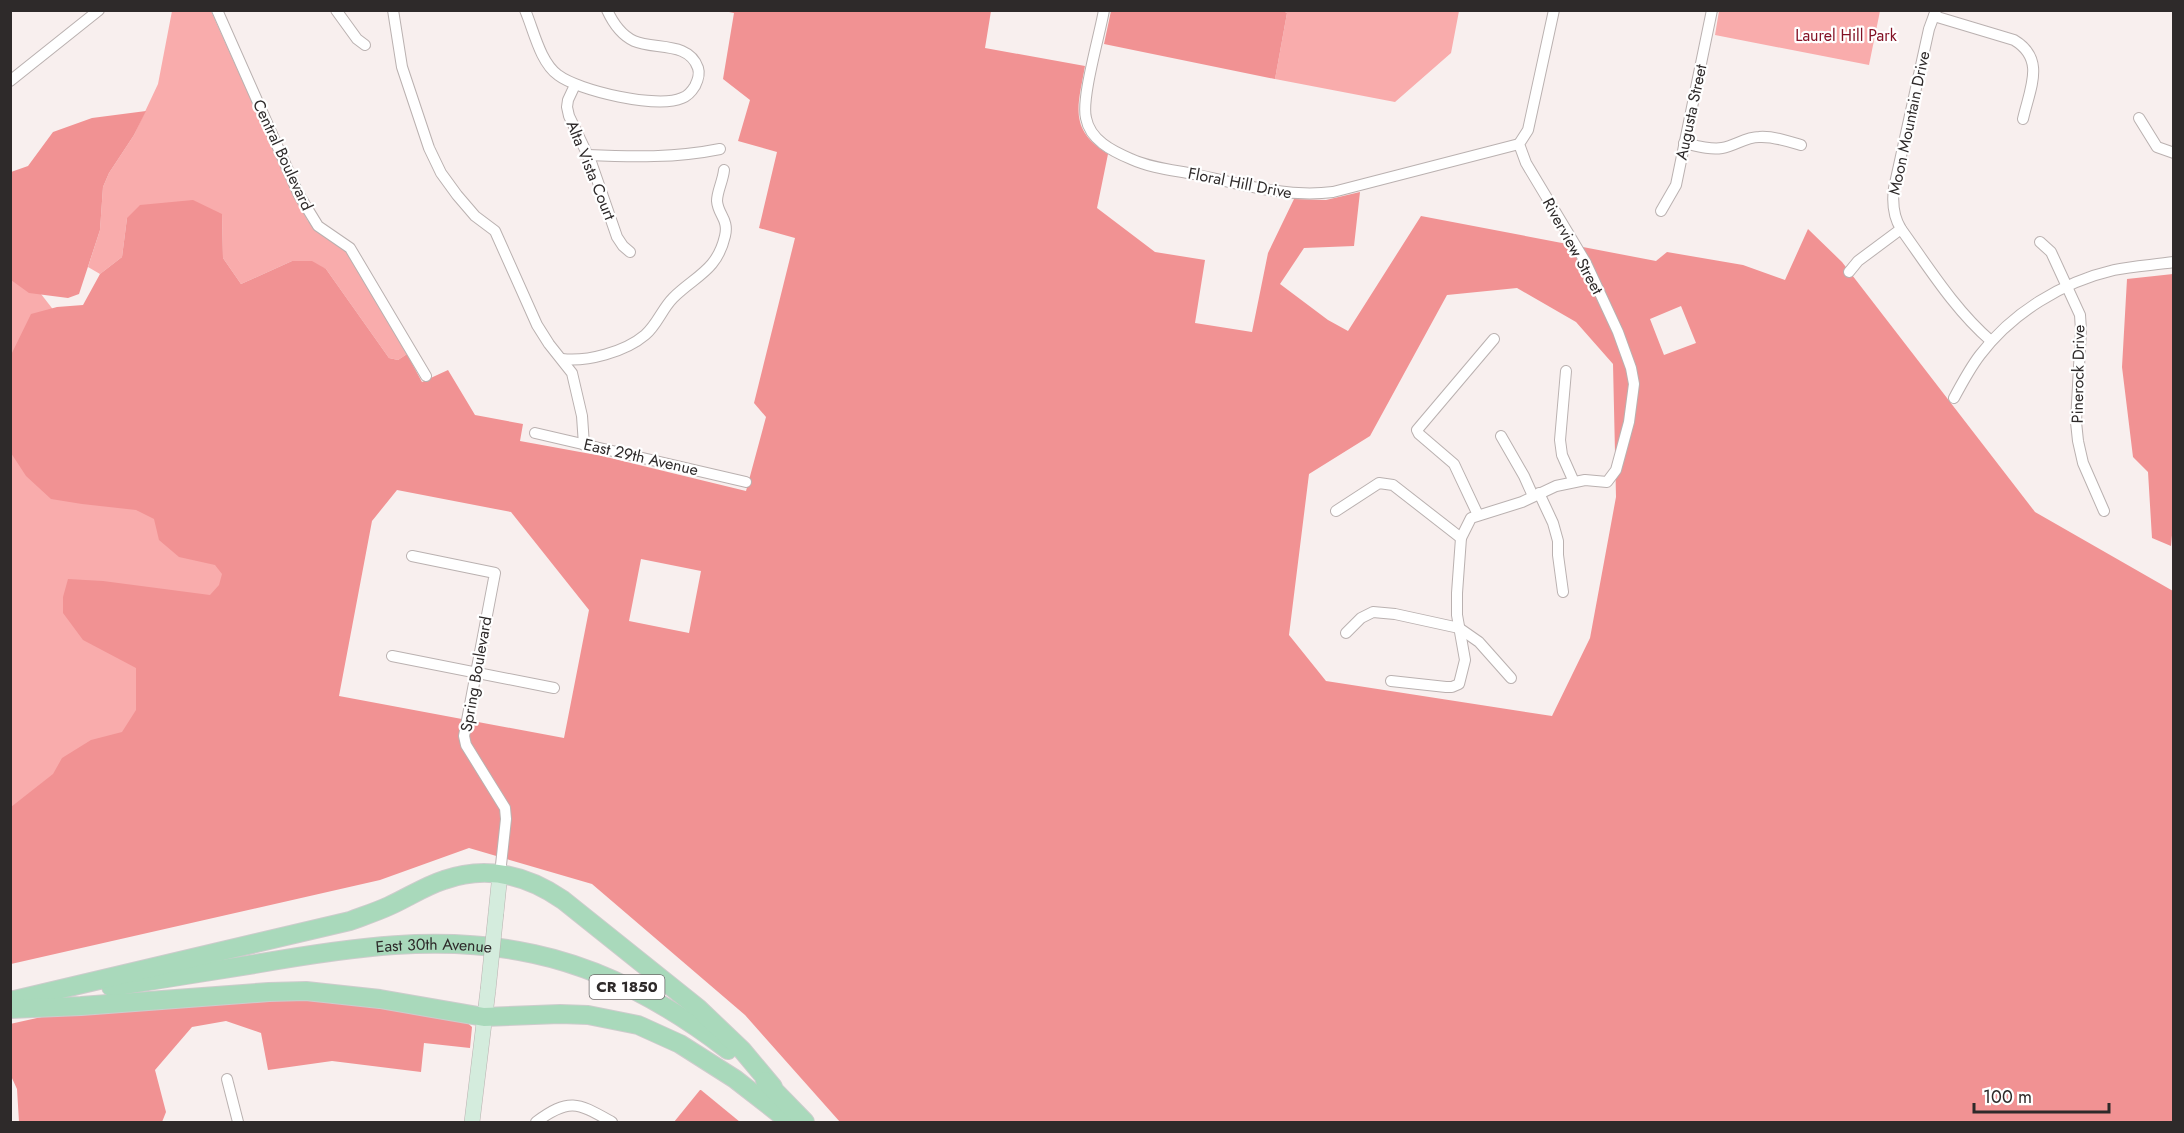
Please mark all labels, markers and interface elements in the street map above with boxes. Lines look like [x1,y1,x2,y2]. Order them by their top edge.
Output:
park label: Laurel Hill Park [1795,24,1898,47]
street label: Moon Mountain Drive [1883,49,1935,197]
street label: Augusta Street [1670,62,1712,162]
street label: Central Boulevard [247,96,319,214]
street label: Alta Vista Court [561,117,621,223]
street label: Floral Hill Drive [1186,162,1294,204]
street label: Riverview Street [1537,194,1609,299]
street label: Pinerock Drive [2066,325,2090,423]
street label: East 29th Avenue [582,433,700,481]
street label: Spring Boulevard [455,614,497,734]
street label: East 30th Avenue [374,932,493,958]
road number: CR 1850 [590,975,664,999]
scale bar [1974,1076,2109,1114]
text: 100 m [1983,1084,2032,1110]

